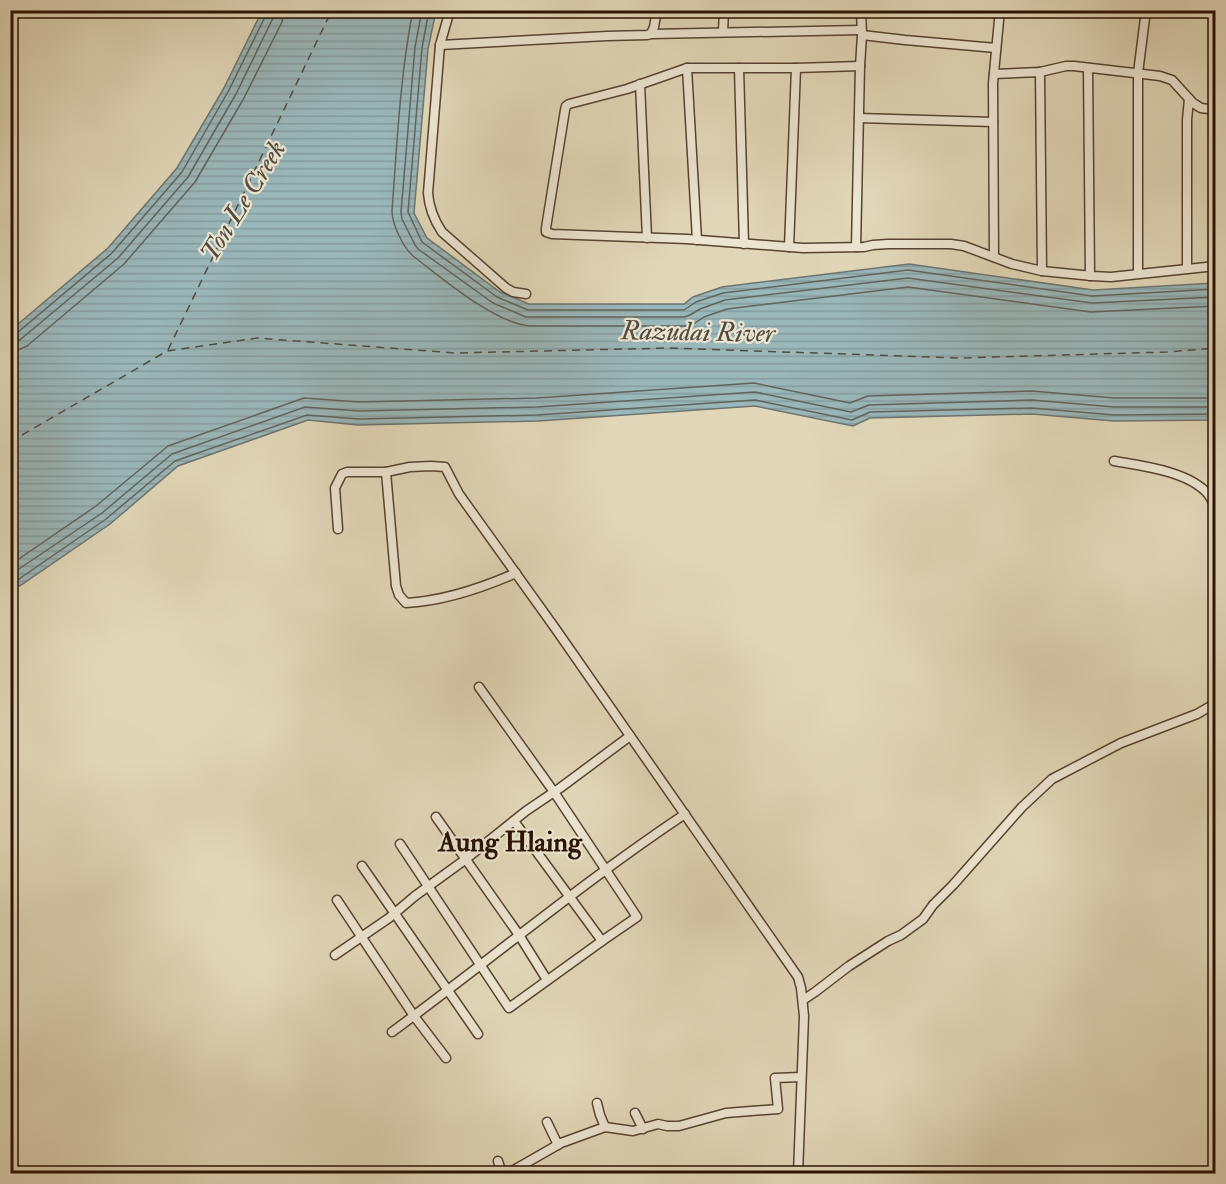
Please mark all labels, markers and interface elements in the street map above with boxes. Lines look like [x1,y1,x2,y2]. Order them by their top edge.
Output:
water label: Ton Le Creek [193,135,293,267]
water label: Razudai River [620,314,777,350]
district label: Aung Hlaing [437,825,583,860]

